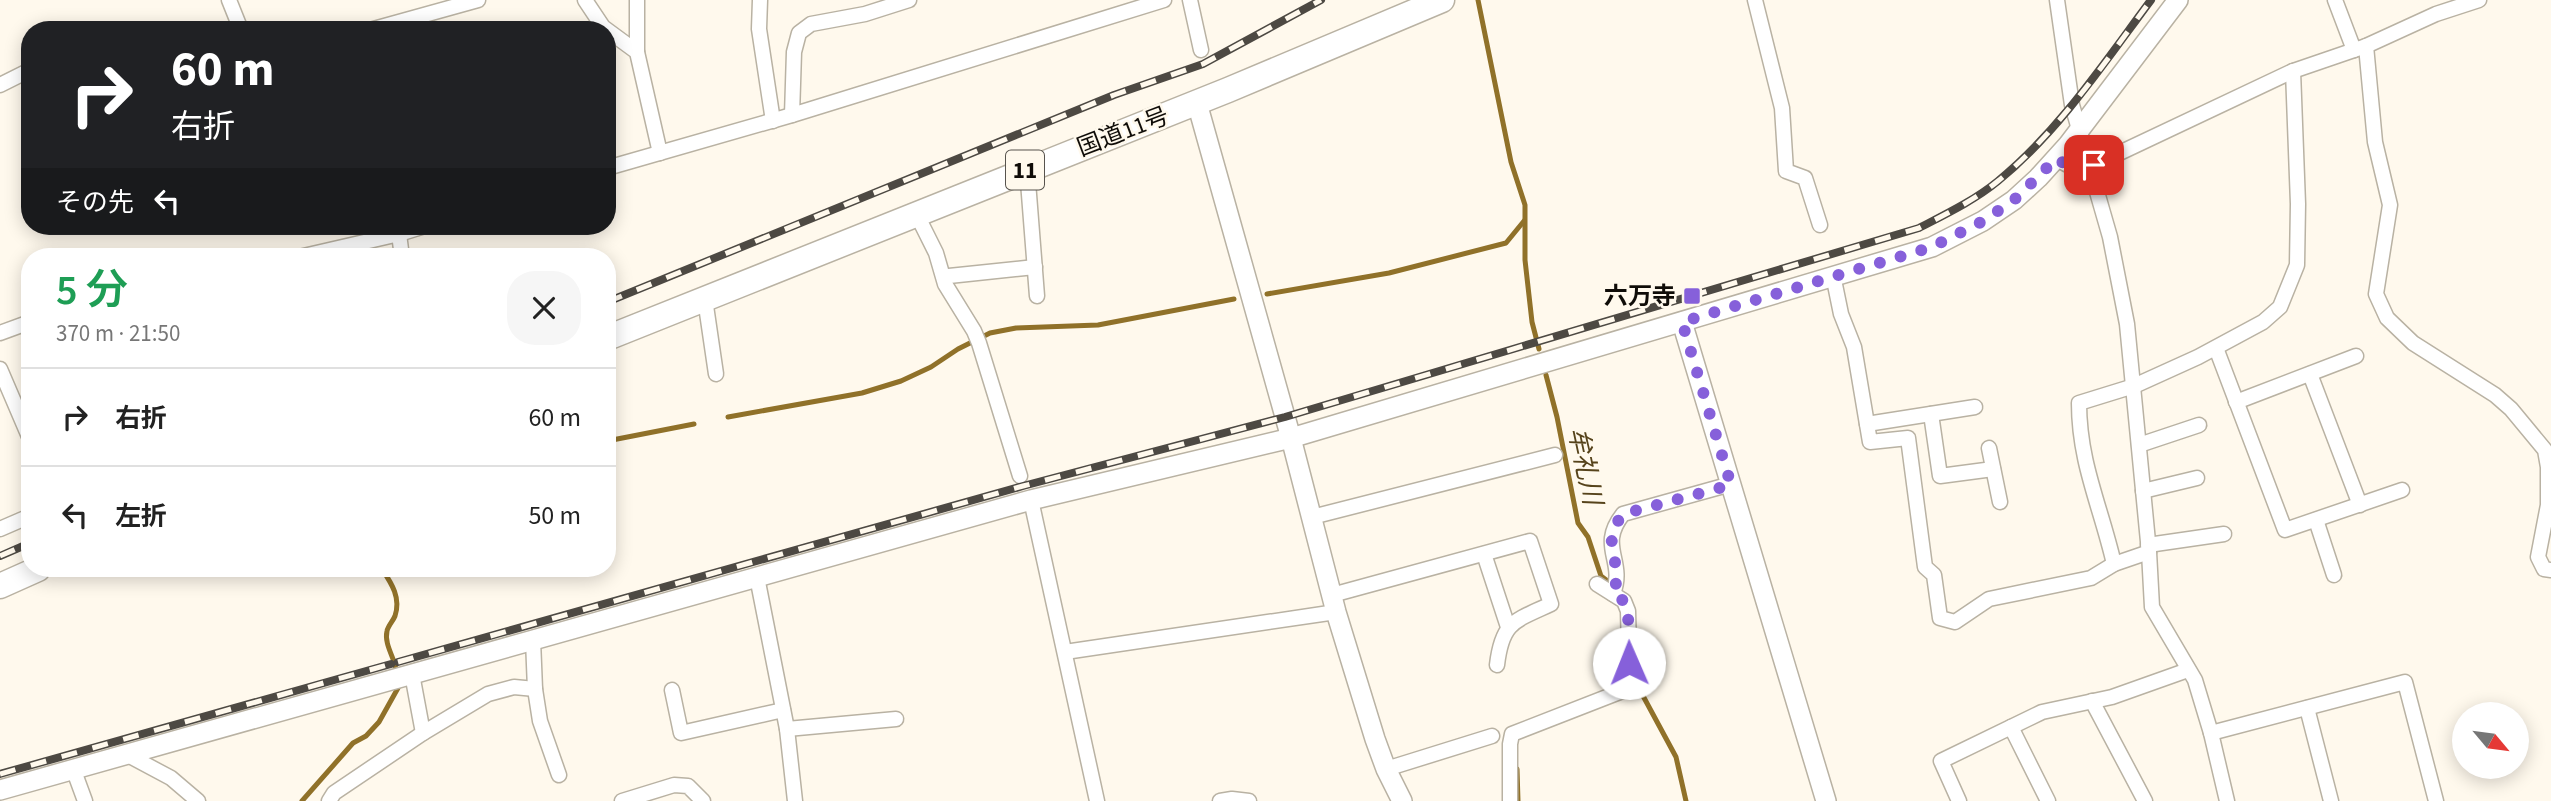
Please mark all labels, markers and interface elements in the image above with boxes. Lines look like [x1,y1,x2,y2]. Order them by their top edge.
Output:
text: 60 m [171,35,275,105]
icon: right [56,49,147,140]
street label: 国道11号 [1072,98,1174,166]
text: 右折 [171,104,235,150]
pin [2064,135,2124,195]
icon: arrive [2075,146,2113,184]
road number: 11 [1006,150,1044,190]
icon: left [148,182,186,220]
text: その先 [56,184,134,221]
text: 5 分 [56,261,128,321]
button: close [507,271,581,345]
place label: 六万寺 [1604,279,1676,314]
marker: 六万寺 [1682,286,1702,306]
text: 370 m · 21:50 [56,317,180,350]
icon: right [56,398,94,436]
text: 60 m [528,399,581,436]
text: 右折 [115,400,167,437]
water label: 牟礼川 [1559,424,1612,511]
icon: left [56,496,94,534]
text: 50 m [528,497,581,534]
text: 左折 [115,498,167,535]
position arrow [1592,626,1666,700]
north arrow [2452,702,2529,779]
map controls [2452,702,2529,779]

